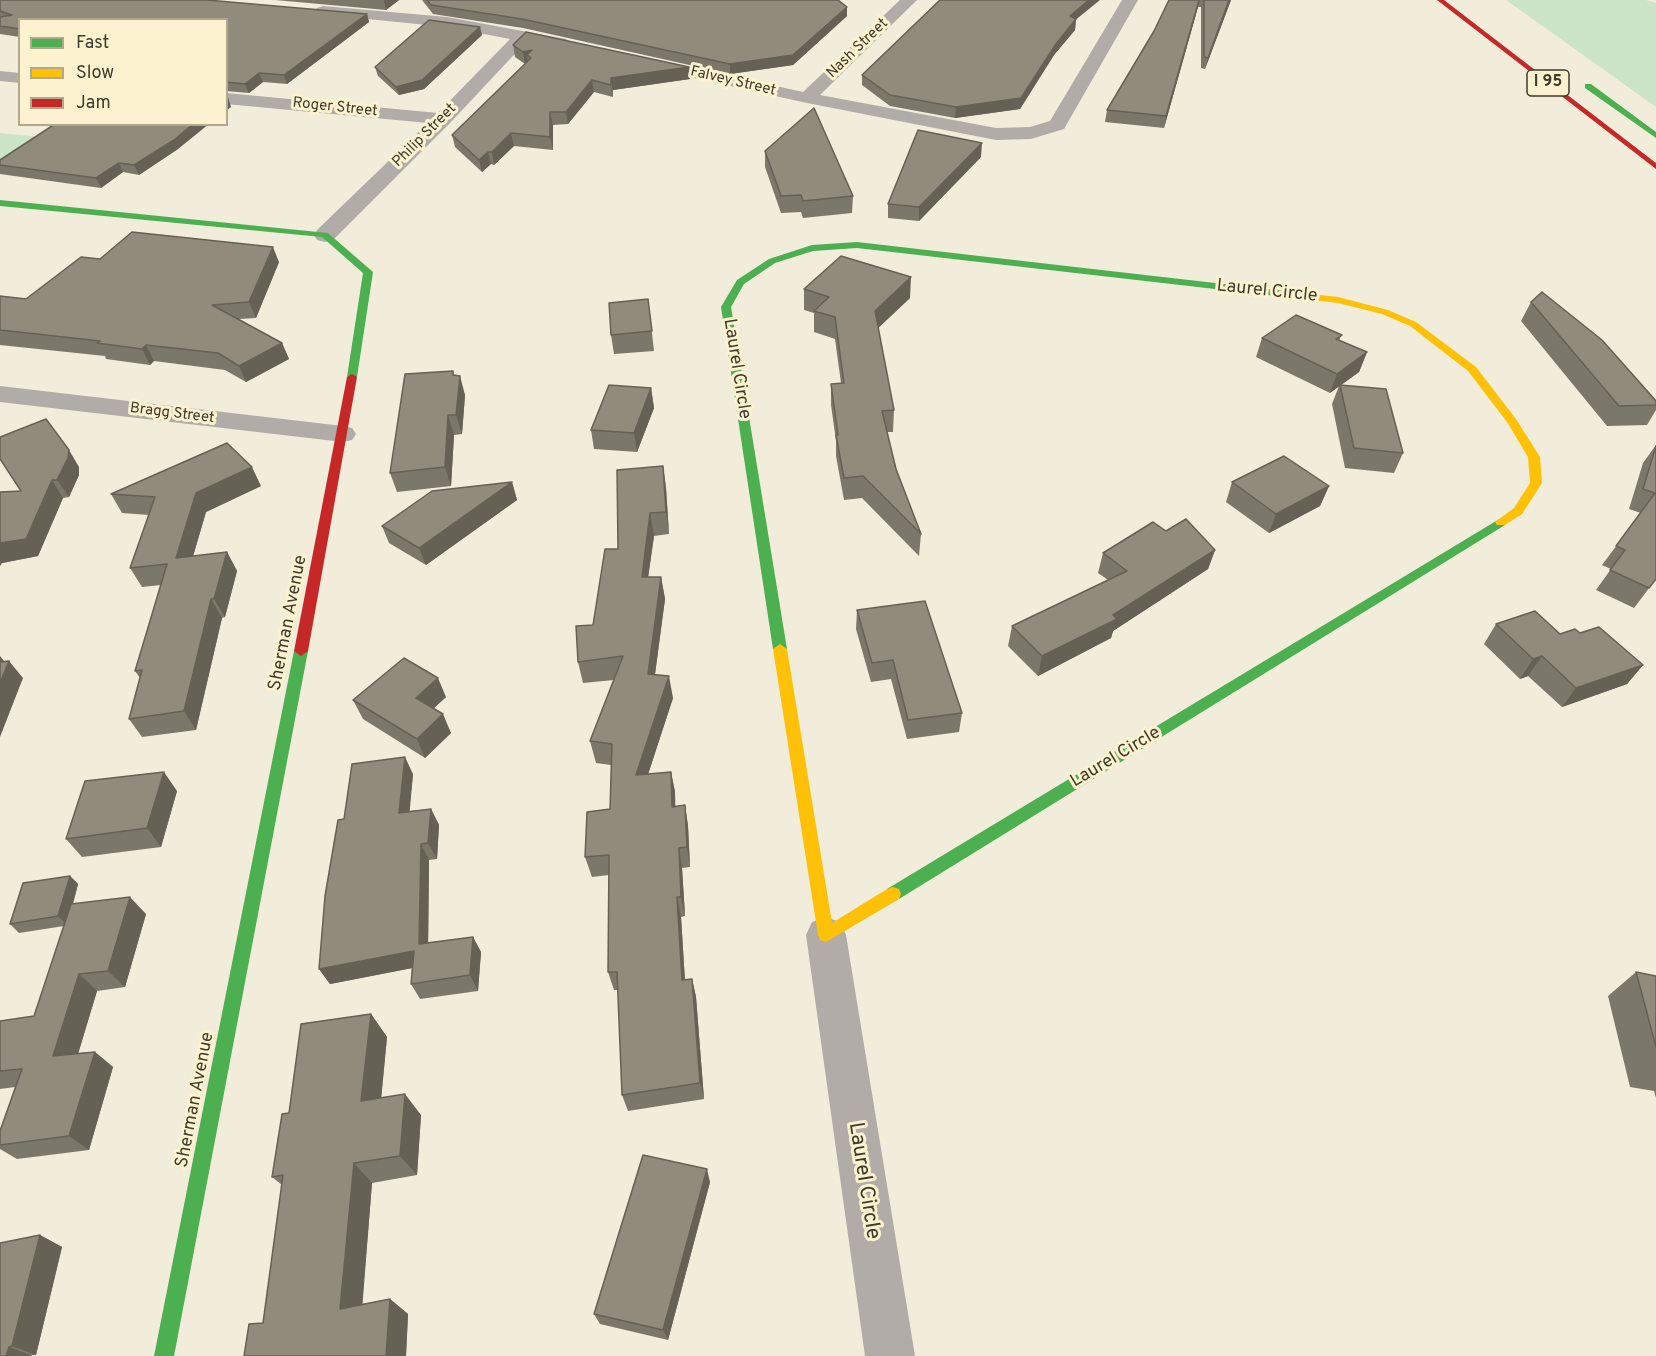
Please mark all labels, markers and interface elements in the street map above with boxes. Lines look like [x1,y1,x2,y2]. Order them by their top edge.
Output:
street label: Nash Street [824,15,892,83]
legend [18,18,228,126]
text: Fast [76,32,109,55]
text: Slow [76,62,114,85]
street label: Falvey Street [689,63,777,101]
road number: I 95 [1527,70,1569,96]
text: Jam [76,92,111,115]
street label: Roger Street [292,95,378,121]
street label: Philip Street [389,100,461,172]
street label: Laurel Circle [1216,276,1318,308]
street label: Laurel Circle [717,317,755,421]
street label: Bragg Street [129,400,215,428]
street label: Sherman Avenue [265,553,313,693]
street label: Laurel Circle [1067,723,1165,793]
street label: Sherman Avenue [172,1030,220,1170]
street label: Laurel Circle [841,1121,885,1241]

